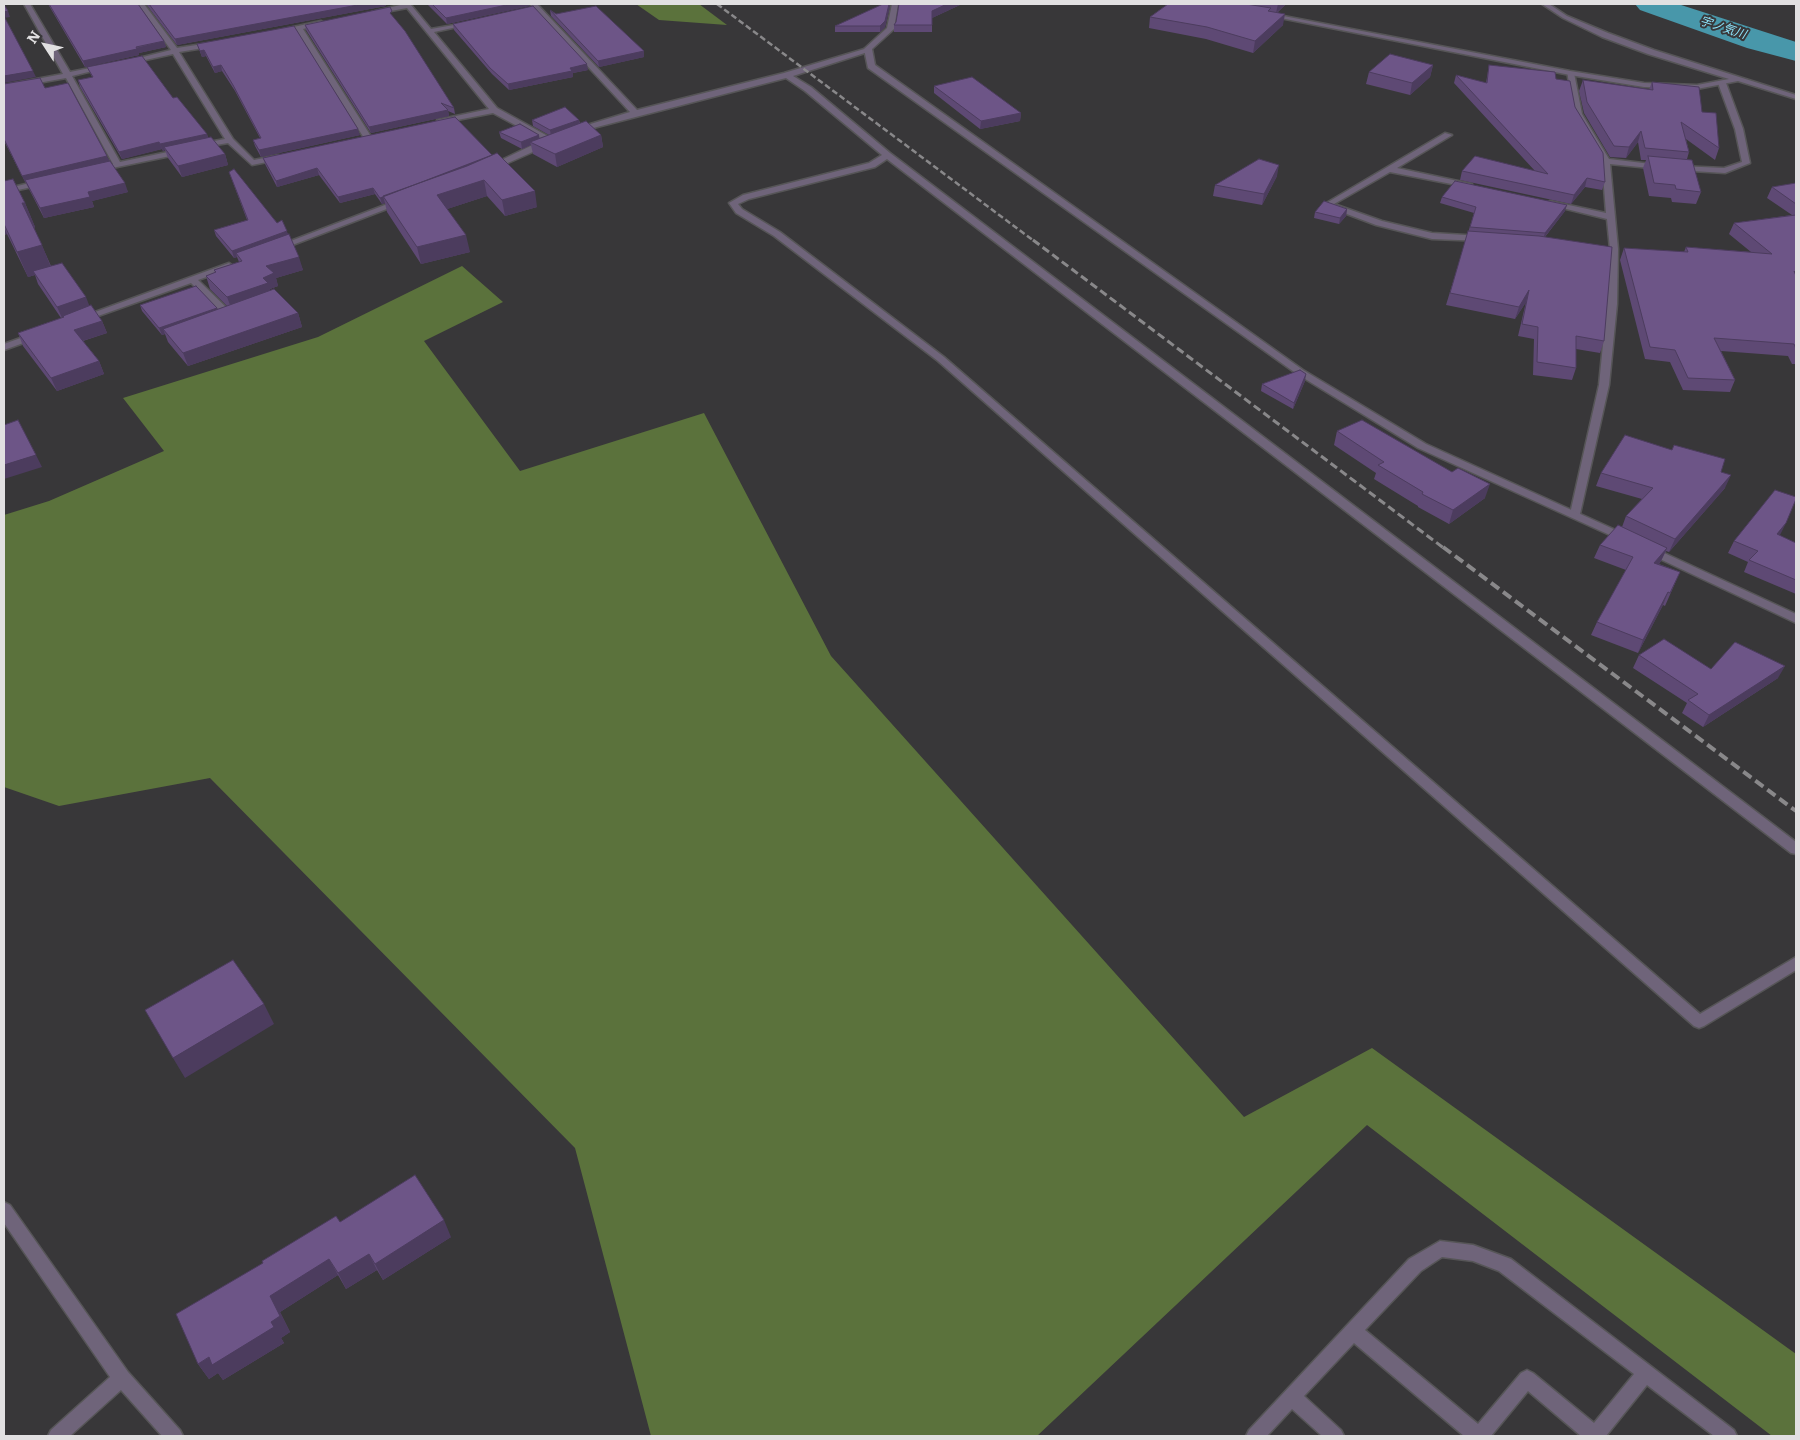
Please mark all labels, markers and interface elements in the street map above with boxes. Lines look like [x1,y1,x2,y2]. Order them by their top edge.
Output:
water label: 宇ノ気川 [1698,14,1748,42]
north arrow [20,20,70,70]
text: N [21,26,44,47]

